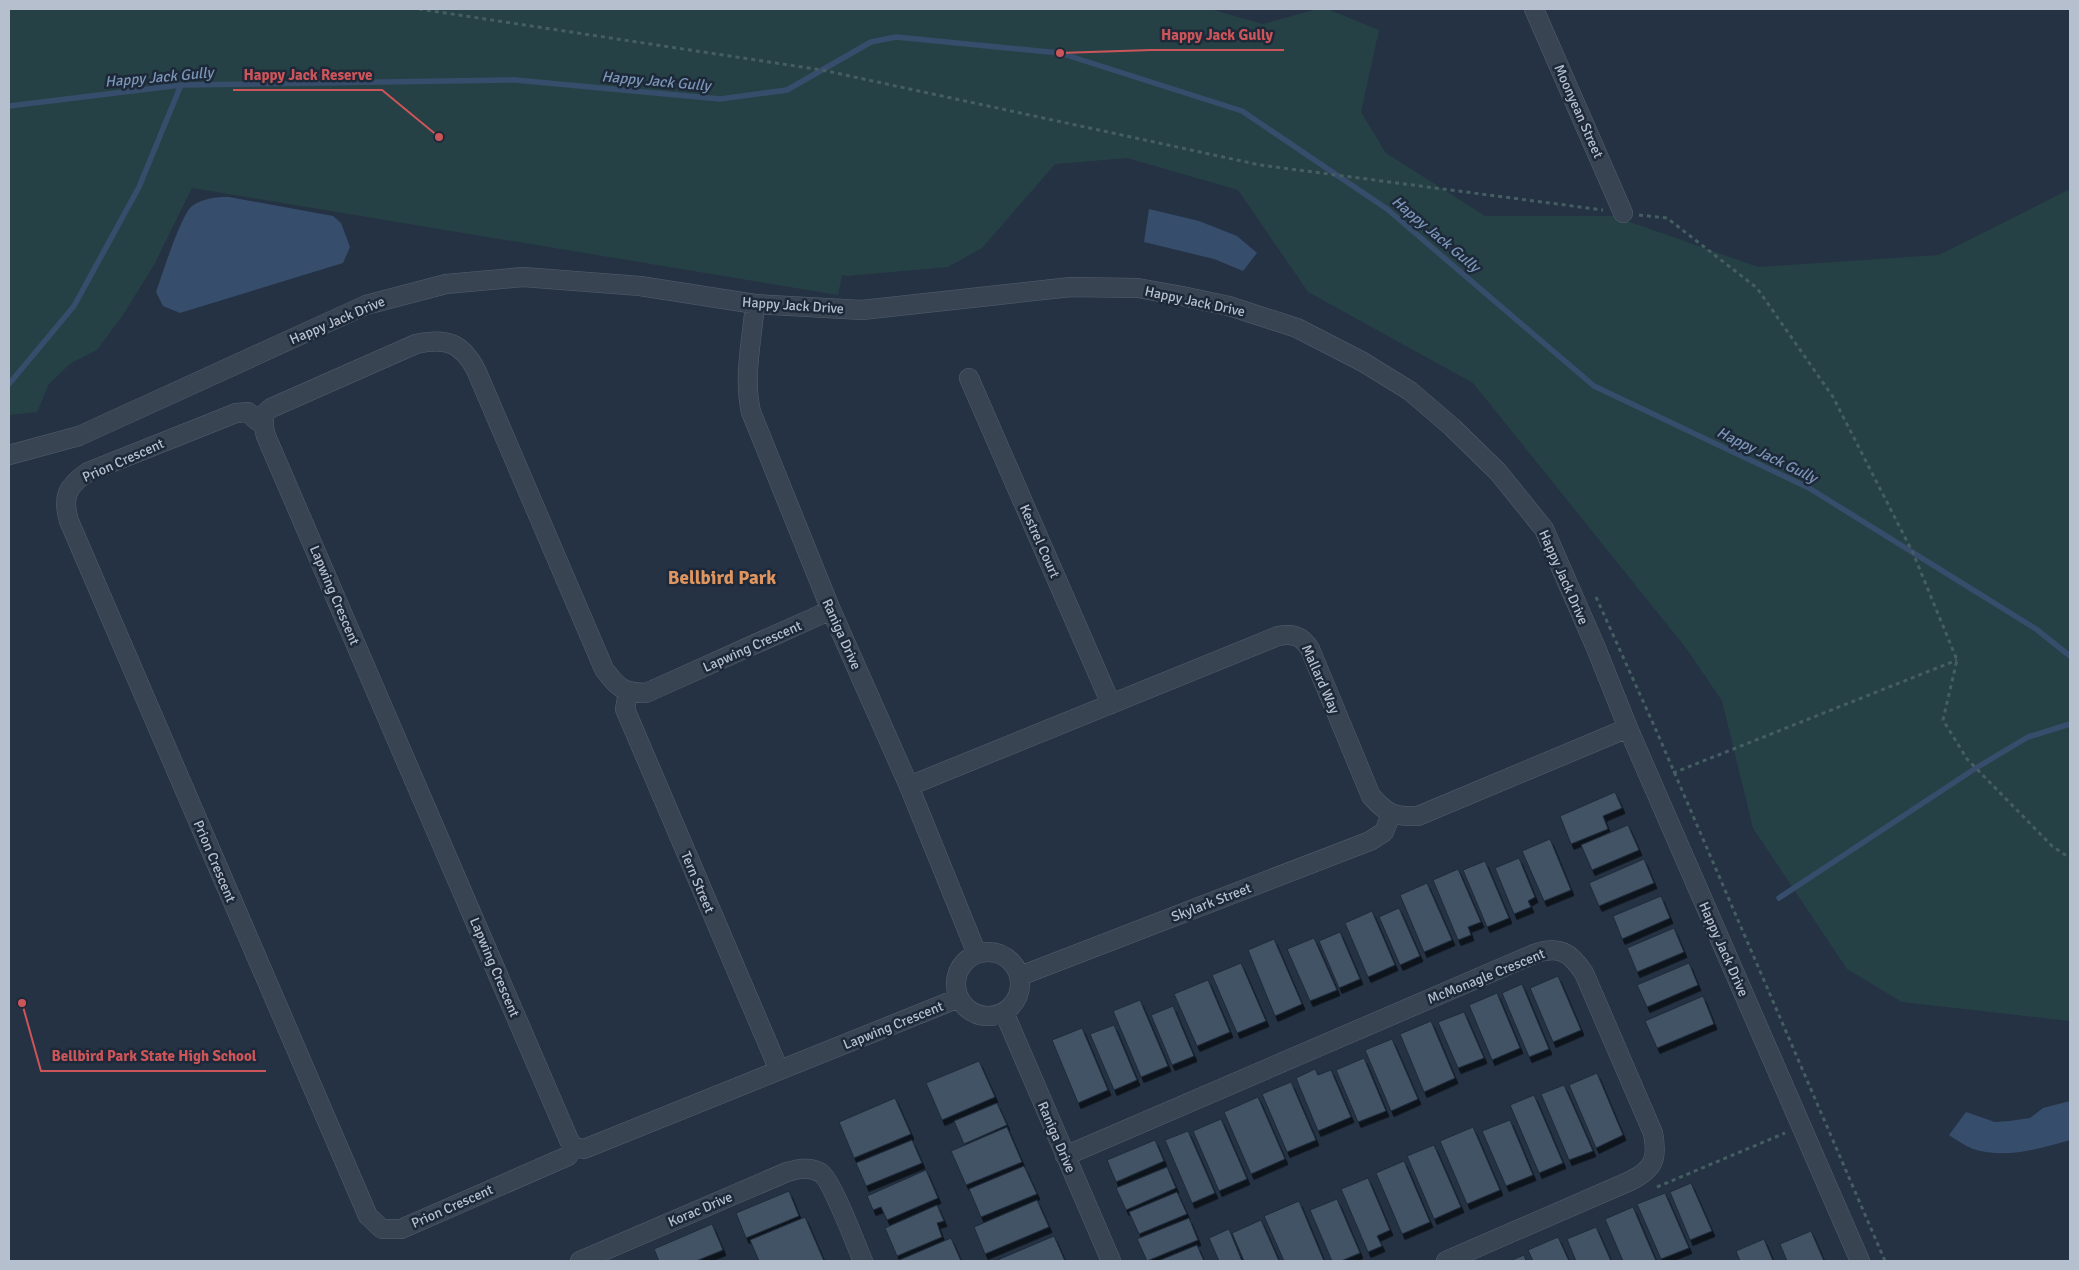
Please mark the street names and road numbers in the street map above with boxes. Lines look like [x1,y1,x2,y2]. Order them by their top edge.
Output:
street label: Moonyean Street [1550,62,1607,161]
street label: Happy Jack Drive [1143,283,1247,320]
street label: Happy Jack Drive [287,293,387,348]
street label: Happy Jack Drive [742,293,844,318]
street label: Prion Crescent [80,435,167,486]
street label: Kestrel Court [1016,502,1063,581]
street label: Happy Jack Drive [1535,527,1592,627]
street label: Lapwing Crescent [306,543,363,648]
street label: Raniga Drive [818,596,865,672]
street label: Lapwing Crescent [700,617,804,676]
street label: Mallard Way [1298,642,1344,717]
street label: Prion Crescent [190,818,239,905]
street label: Tern Street [677,849,718,916]
street label: Skylark Street [1169,879,1254,926]
street label: Happy Jack Drive [1695,899,1752,999]
street label: Lapwing Crescent [466,915,523,1020]
street label: McMonagle Crescent [1425,945,1547,1008]
street label: Lapwing Crescent [841,998,946,1053]
street label: Raniga Drive [1034,1099,1079,1175]
street label: Prion Crescent [409,1181,496,1232]
street label: Korac Drive [665,1188,735,1231]

